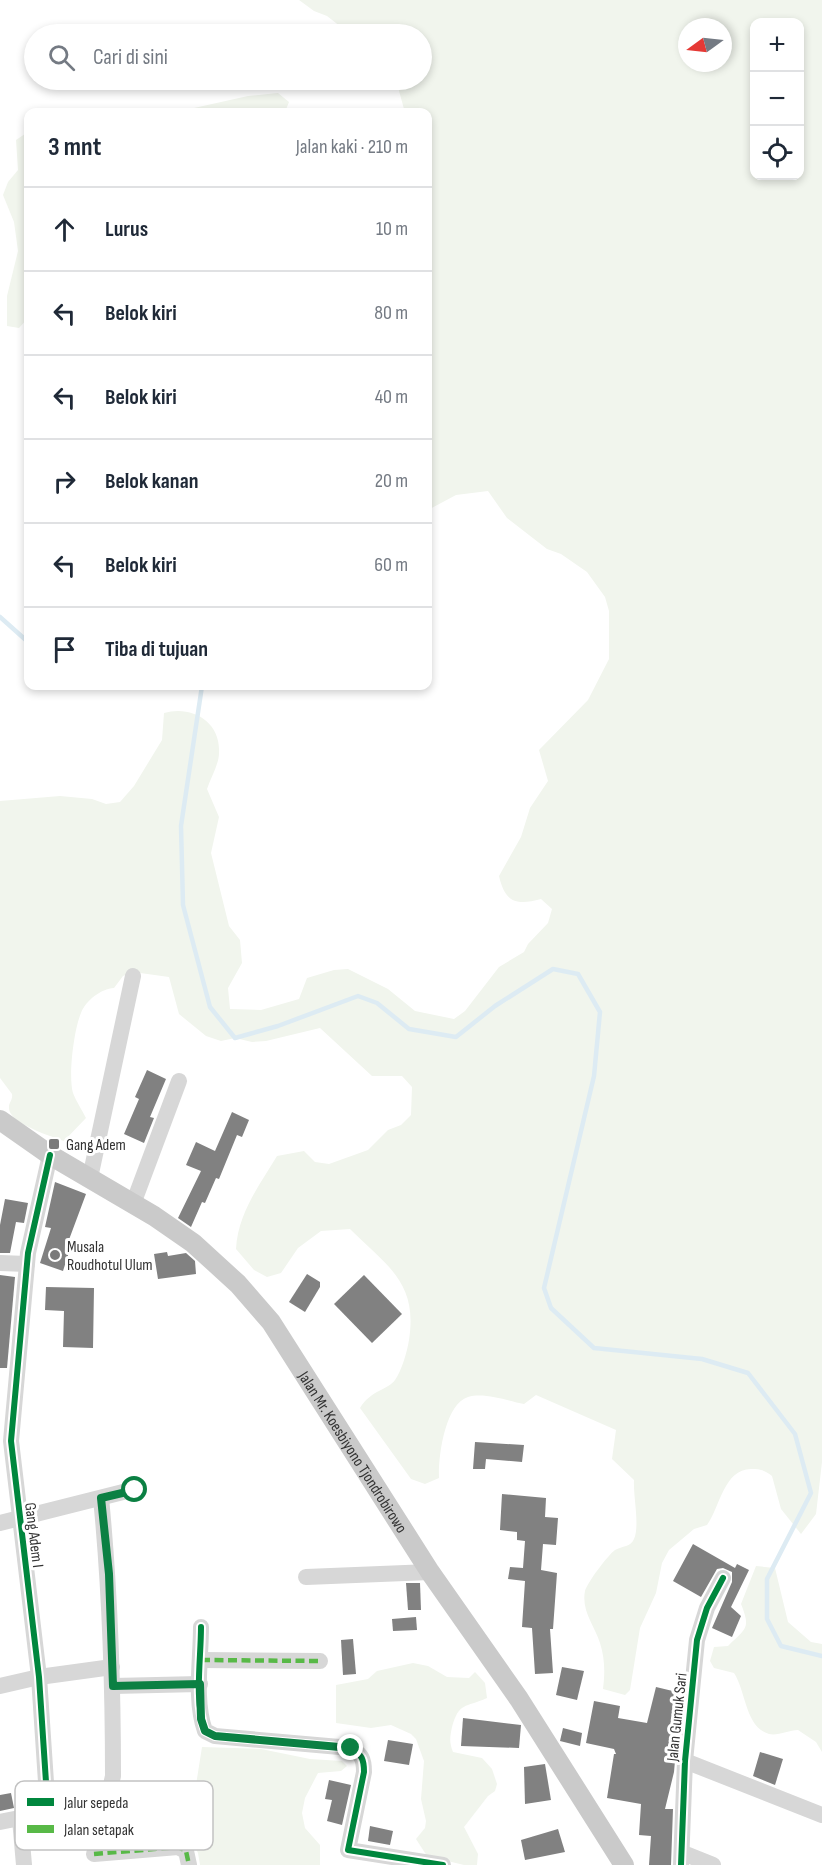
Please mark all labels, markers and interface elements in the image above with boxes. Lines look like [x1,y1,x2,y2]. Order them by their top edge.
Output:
north arrow [678,18,732,72]
map controls [750,18,804,180]
button: + [750,18,804,72]
search box [24,24,432,90]
icon: search [45,41,78,74]
text: Cari di sini [93,44,168,71]
button: − [750,72,804,126]
button: locate [750,126,804,180]
text: 3 mnt [48,132,101,163]
text: Jalan kaki · 210 m [296,135,408,159]
icon: ahead [48,213,81,246]
text: Lurus [105,216,148,243]
text: 10 m [376,217,408,241]
icon: left [48,297,81,330]
text: Belok kiri [105,300,177,327]
text: 80 m [374,301,408,325]
icon: left [48,381,81,414]
text: Belok kiri [105,384,177,411]
text: 40 m [375,385,408,409]
icon: right [48,465,81,498]
text: Belok kanan [105,468,198,495]
text: 20 m [375,469,408,493]
icon: left [48,549,81,582]
text: Belok kiri [105,552,177,579]
text: 60 m [374,553,408,577]
icon: arrive [48,633,81,666]
text: Tiba di tujuan [105,636,208,663]
place label: Gang Adem [66,1136,126,1155]
marker: Gang Adem [47,1137,61,1151]
place label: Musala Roudhotul Ulum [67,1238,153,1275]
marker: Musala Roudhotul Ulum [48,1248,62,1262]
street label: Jalan Mr. Koesbiyono Tjondrobirowo [293,1367,411,1537]
route start [121,1476,147,1502]
street label: Gang Adem I [20,1501,47,1569]
street label: Jalan Gumuk Sari [663,1672,692,1763]
route end [337,1734,363,1760]
legend [15,1781,213,1850]
text: Jalur sepeda [63,1794,128,1813]
text: Jalan setapak [63,1821,134,1840]

